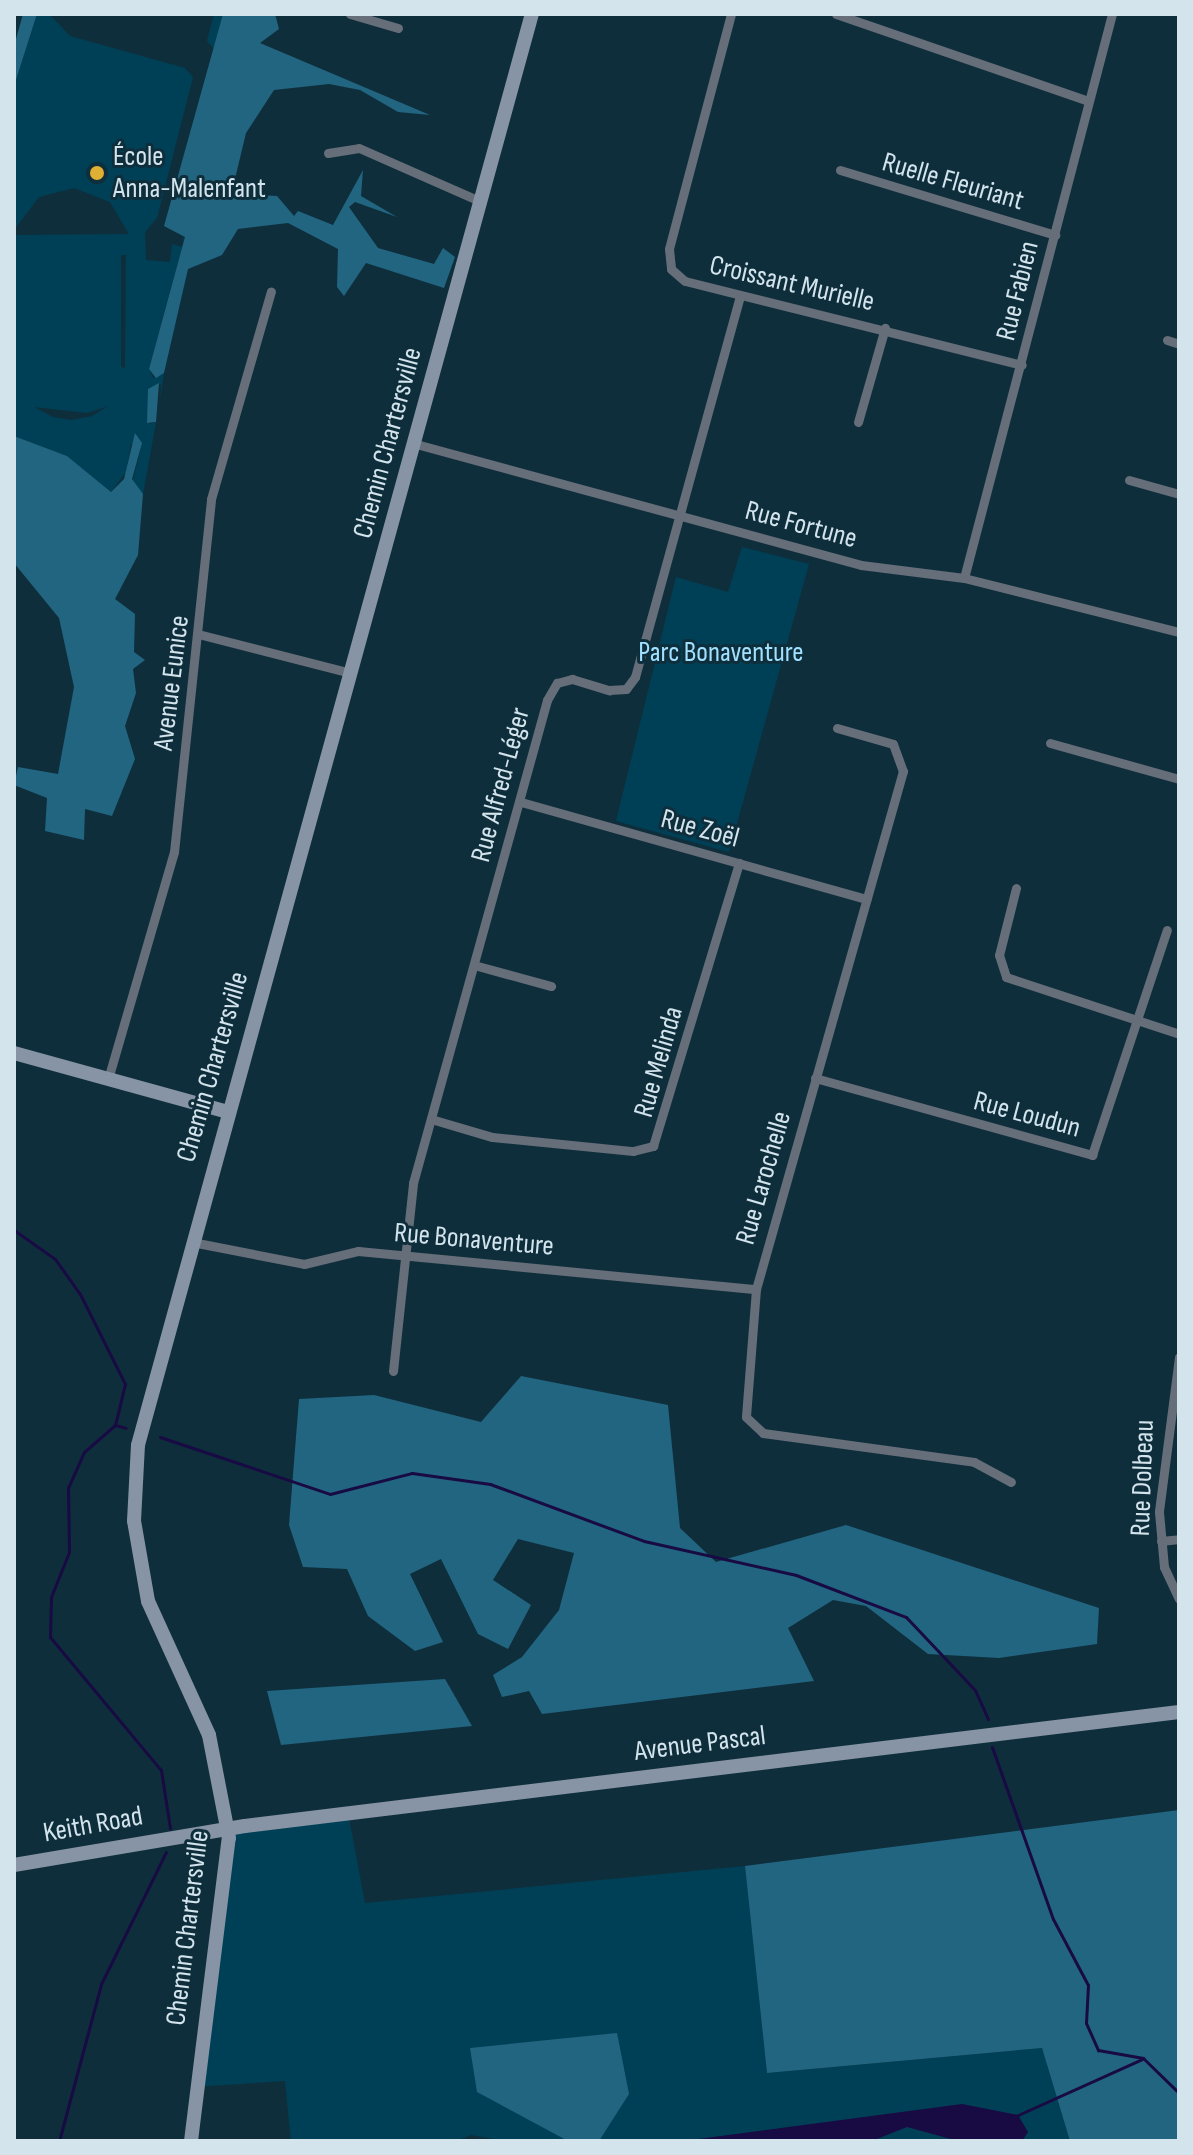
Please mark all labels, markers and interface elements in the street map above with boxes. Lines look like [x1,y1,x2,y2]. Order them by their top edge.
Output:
place label: École Anna-Malenfant [113,140,266,206]
street label: Ruelle Fleuriant [878,146,1028,218]
marker: École Anna-Malenfant [88,164,106,182]
street label: Rue Fabien [989,238,1047,344]
street label: Croissant Murielle [706,249,878,319]
street label: Chemin Chartersville [346,344,430,542]
street label: Rue Fortune [742,494,860,556]
street label: Avenue Eunice [147,614,197,752]
park label: Parc Bonaventure [638,636,804,670]
street label: Rue Alfred-Léger [464,704,538,866]
street label: Rue Zoël [657,802,743,856]
street label: Chemin Chartersville [170,968,256,1166]
street label: Rue Melinda [627,1003,691,1121]
street label: Rue Loudun [970,1085,1084,1145]
street label: Rue Larochelle [729,1108,799,1248]
street label: Rue Bonaventure [393,1216,555,1264]
street label: Rue Dolbeau [1124,1419,1162,1537]
street label: Avenue Pascal [632,1719,768,1769]
street label: Keith Road [41,1800,145,1850]
street label: Chemin Chartersville [159,1829,217,2027]

